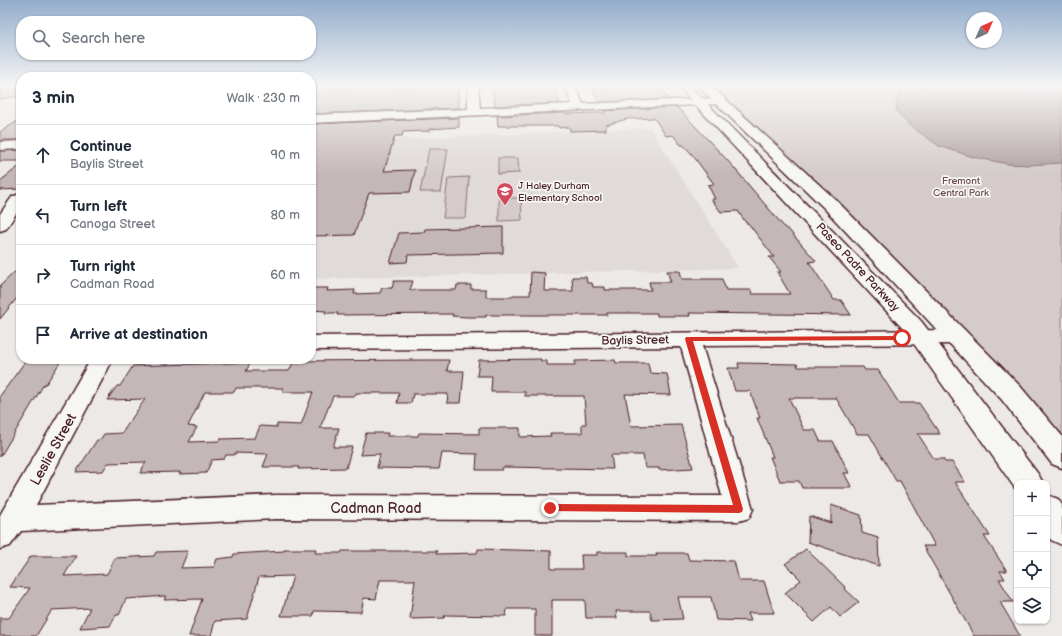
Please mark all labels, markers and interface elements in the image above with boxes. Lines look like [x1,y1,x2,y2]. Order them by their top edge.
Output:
north arrow [966,12,1002,48]
search box [16,16,316,60]
icon: search [30,27,52,49]
text: Search here [62,29,145,48]
text: 3 min [32,88,75,108]
text: Walk · 230 m [226,90,300,106]
text: Continue [70,137,132,156]
icon: ahead [32,144,54,166]
text: 90 m [271,147,300,163]
text: Baylis Street [70,156,143,172]
park label: Fremont Central Park [933,175,989,199]
place label: J Haley Durham Elementary School [518,180,602,204]
school or university icon: J Haley Durham Elementary School [495,181,515,206]
text: Turn left [70,197,127,216]
icon: left [32,204,54,226]
text: 80 m [271,207,300,223]
text: Canoga Street [70,216,155,232]
street label: Paseo Padre Parkway [812,220,903,315]
text: Turn right [70,257,135,276]
icon: right [32,264,54,286]
text: 60 m [270,267,300,283]
text: Cadman Road [70,276,154,292]
icon: arrive [32,324,54,346]
text: Arrive at destination [70,325,208,344]
route start [893,329,911,347]
street label: Baylis Street [601,332,669,349]
street label: Leslie Street [27,410,80,488]
map controls [1014,480,1050,624]
button: + [1014,480,1050,516]
route end [541,499,559,517]
street label: Cadman Road [331,500,421,517]
button: − [1014,516,1050,552]
button: locate [1014,552,1050,588]
button: layers [1014,588,1050,624]

